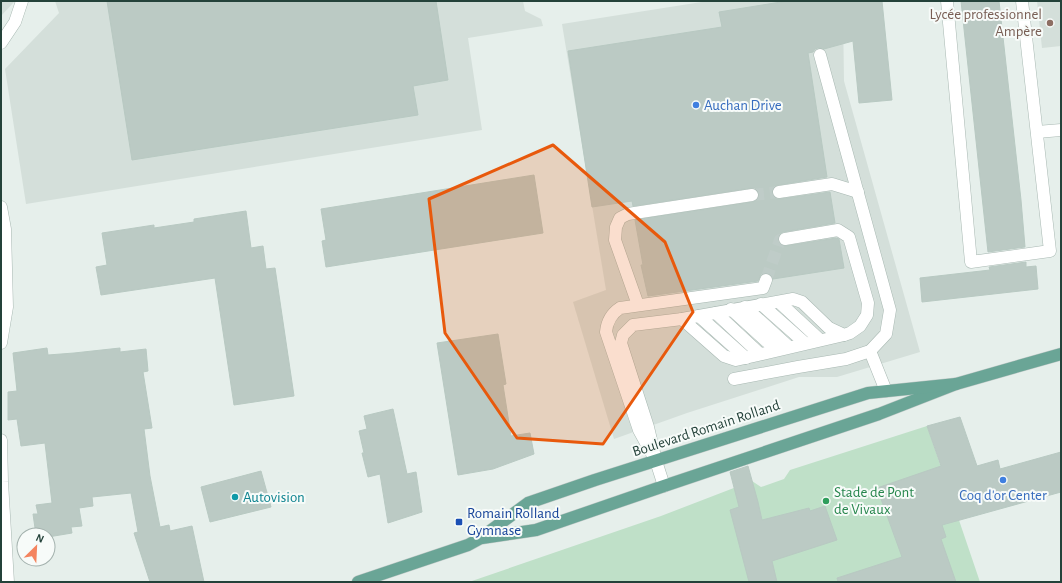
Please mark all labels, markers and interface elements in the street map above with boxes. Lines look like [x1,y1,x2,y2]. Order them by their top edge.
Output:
place label: Lycée professionnel Ampère [929,7,1042,39]
marker: Lycée professionnel Ampère [1045,18,1055,28]
place label: Auchan Drive [704,98,782,113]
marker: Auchan Drive [691,100,701,110]
street label: Boulevard Romain Rolland [631,397,782,459]
marker: Coq d'or Center [998,475,1008,485]
place label: Stade de Pont de Vivaux [834,485,914,517]
place label: Coq d'or Center [959,488,1047,503]
place label: Autovision [243,490,305,505]
marker: Autovision [230,492,240,502]
marker: Stade de Pont de Vivaux [821,496,831,506]
place label: Romain Rolland Gymnase [467,506,560,538]
marker: Romain Rolland Gymnase [454,517,464,527]
north arrow [16,527,56,567]
text: N [34,532,46,545]

